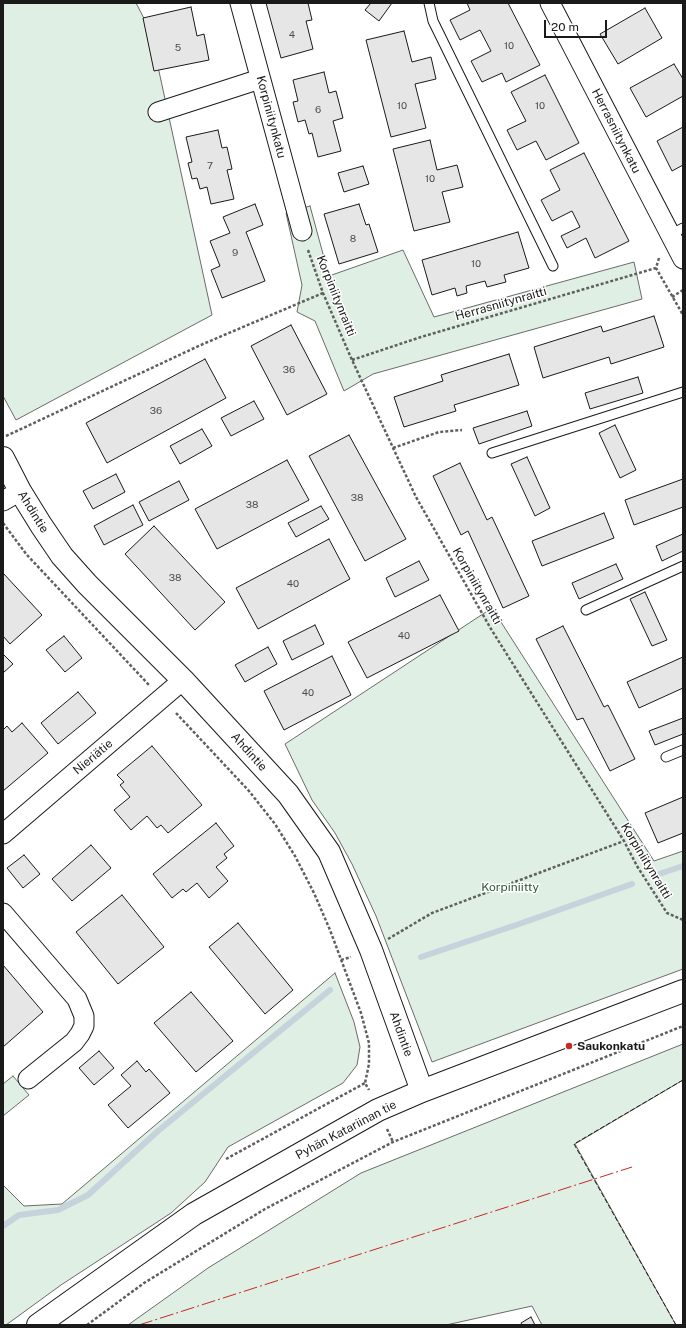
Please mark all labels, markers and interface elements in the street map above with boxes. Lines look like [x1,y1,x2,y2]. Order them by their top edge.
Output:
scale bar [546,12,609,38]
text: 20 m [551,20,579,34]
house number: 4 [289,29,295,41]
house number: 10 [504,40,514,52]
house number: 5 [175,42,181,54]
street label: Korpiniitynkatu [253,74,289,160]
street label: Herrasniitynkatu [588,86,644,176]
house number: 10 [397,100,407,112]
house number: 10 [535,100,545,112]
house number: 6 [315,104,321,116]
house number: 7 [207,160,213,172]
house number: 10 [425,173,435,185]
house number: 8 [350,233,356,245]
house number: 9 [232,247,238,259]
street label: Korpiniitynraitti [313,253,359,339]
house number: 10 [471,258,481,270]
street label: Herrasniitynraitti [454,284,548,324]
house number: 36 [283,364,295,376]
house number: 36 [150,405,162,417]
street label: Ahdintie [14,488,52,536]
house number: 38 [351,492,363,504]
house number: 38 [246,499,258,511]
street label: Korpiniitynraitti [449,545,505,627]
house number: 38 [169,572,181,584]
house number: 40 [287,578,299,590]
house number: 40 [398,630,410,642]
house number: 40 [302,687,314,699]
street label: Ahdintie [228,730,270,774]
street label: Nieriätie [70,736,116,778]
street label: Korpiniitynraitti [618,820,674,902]
park label: Korpiniitty [481,880,539,894]
street label: Ahdintie [386,1010,416,1058]
place label: Saukonkatu [577,1039,645,1053]
marker: Saukonkatu [564,1041,574,1051]
street label: Pyhän Katariinan tie [293,1097,399,1163]

